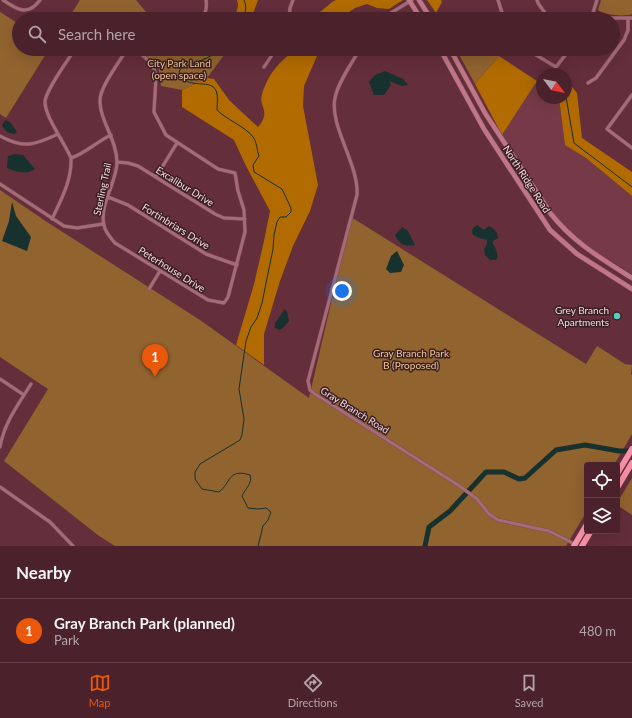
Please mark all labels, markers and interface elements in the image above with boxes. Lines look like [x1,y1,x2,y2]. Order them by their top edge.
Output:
search box [12,12,620,56]
icon: search [26,23,48,45]
text: Search here [58,25,135,43]
park label: City Park Land (open space) [147,57,211,81]
north arrow [536,68,572,104]
street label: North Ridge Road [501,143,553,215]
street label: Sterling Trail [91,162,113,216]
street label: Excalibur Drive [154,163,216,209]
street label: Fortinbriars Drive [140,200,212,252]
street label: Peterhouse Drive [136,244,208,294]
your location [332,281,352,301]
place label: Grey Branch Apartments [555,304,609,328]
marker: Grey Branch Apartments [612,311,622,321]
pin: 1 [142,344,168,377]
park label: Gray Branch Park B (Proposed) [373,347,450,371]
street label: Gray Branch Road [318,384,392,436]
map controls [584,462,620,534]
button: locate [584,462,620,498]
button: layers [584,498,620,534]
text: Nearby [16,562,71,583]
text: Gray Branch Park (planned) [54,614,235,632]
text: 1 [25,623,33,639]
text: 480 m [579,623,616,639]
text: Park [54,632,79,648]
tab: Map [89,672,111,709]
tab: Directions [288,672,337,709]
tab: Saved [515,672,543,709]

